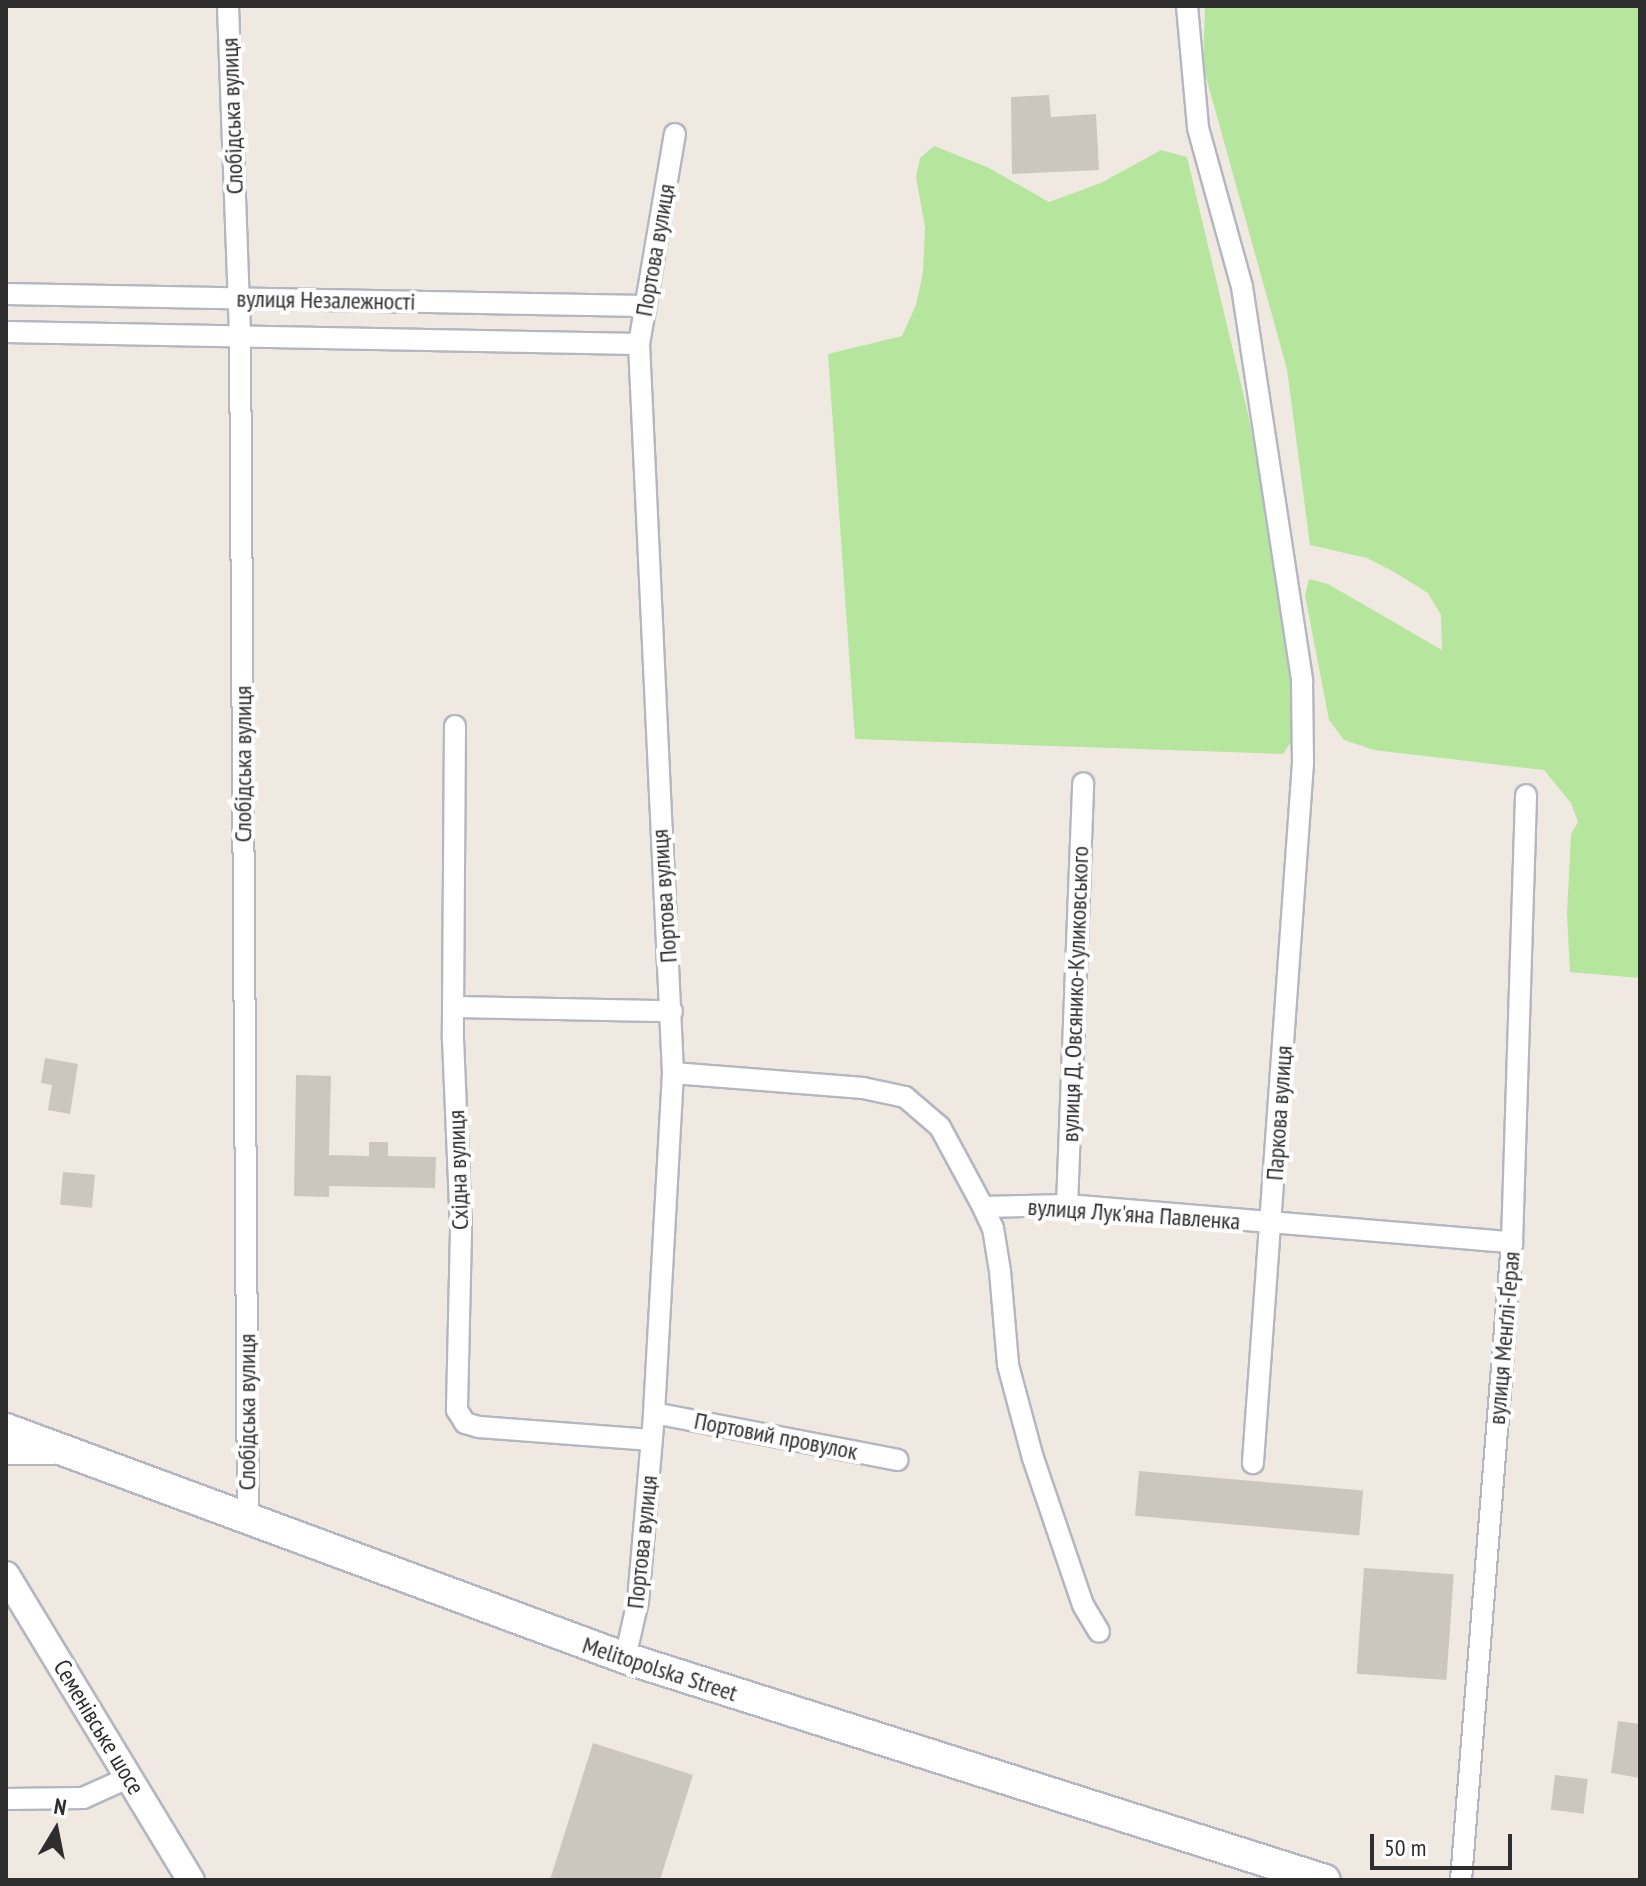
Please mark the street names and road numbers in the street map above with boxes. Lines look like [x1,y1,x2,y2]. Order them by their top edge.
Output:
street label: Слобідська вулиця [215,37,249,195]
street label: Портова вулиця [629,182,681,318]
street label: вулиця Незалежності [236,284,416,316]
street label: Слобідська вулиця [229,686,257,842]
street label: Портова вулиця [645,828,683,964]
street label: вулиця Д. Овсянико-Куликовського [1055,844,1095,1144]
street label: Паркова вулиця [1260,1045,1298,1181]
street label: Східна вулиця [442,1110,474,1230]
street label: вулиця Лук'яна Павленка [1027,1192,1241,1236]
street label: вулиця Менґлі-Ґерая [1482,1250,1526,1426]
street label: Слобідська вулиця [233,1334,261,1490]
street label: Портовий провулок [692,1406,860,1466]
street label: Портова вулиця [621,1474,663,1610]
street label: Melitopolska Street [579,1630,741,1708]
street label: Семенівське шосе [47,1654,151,1800]

